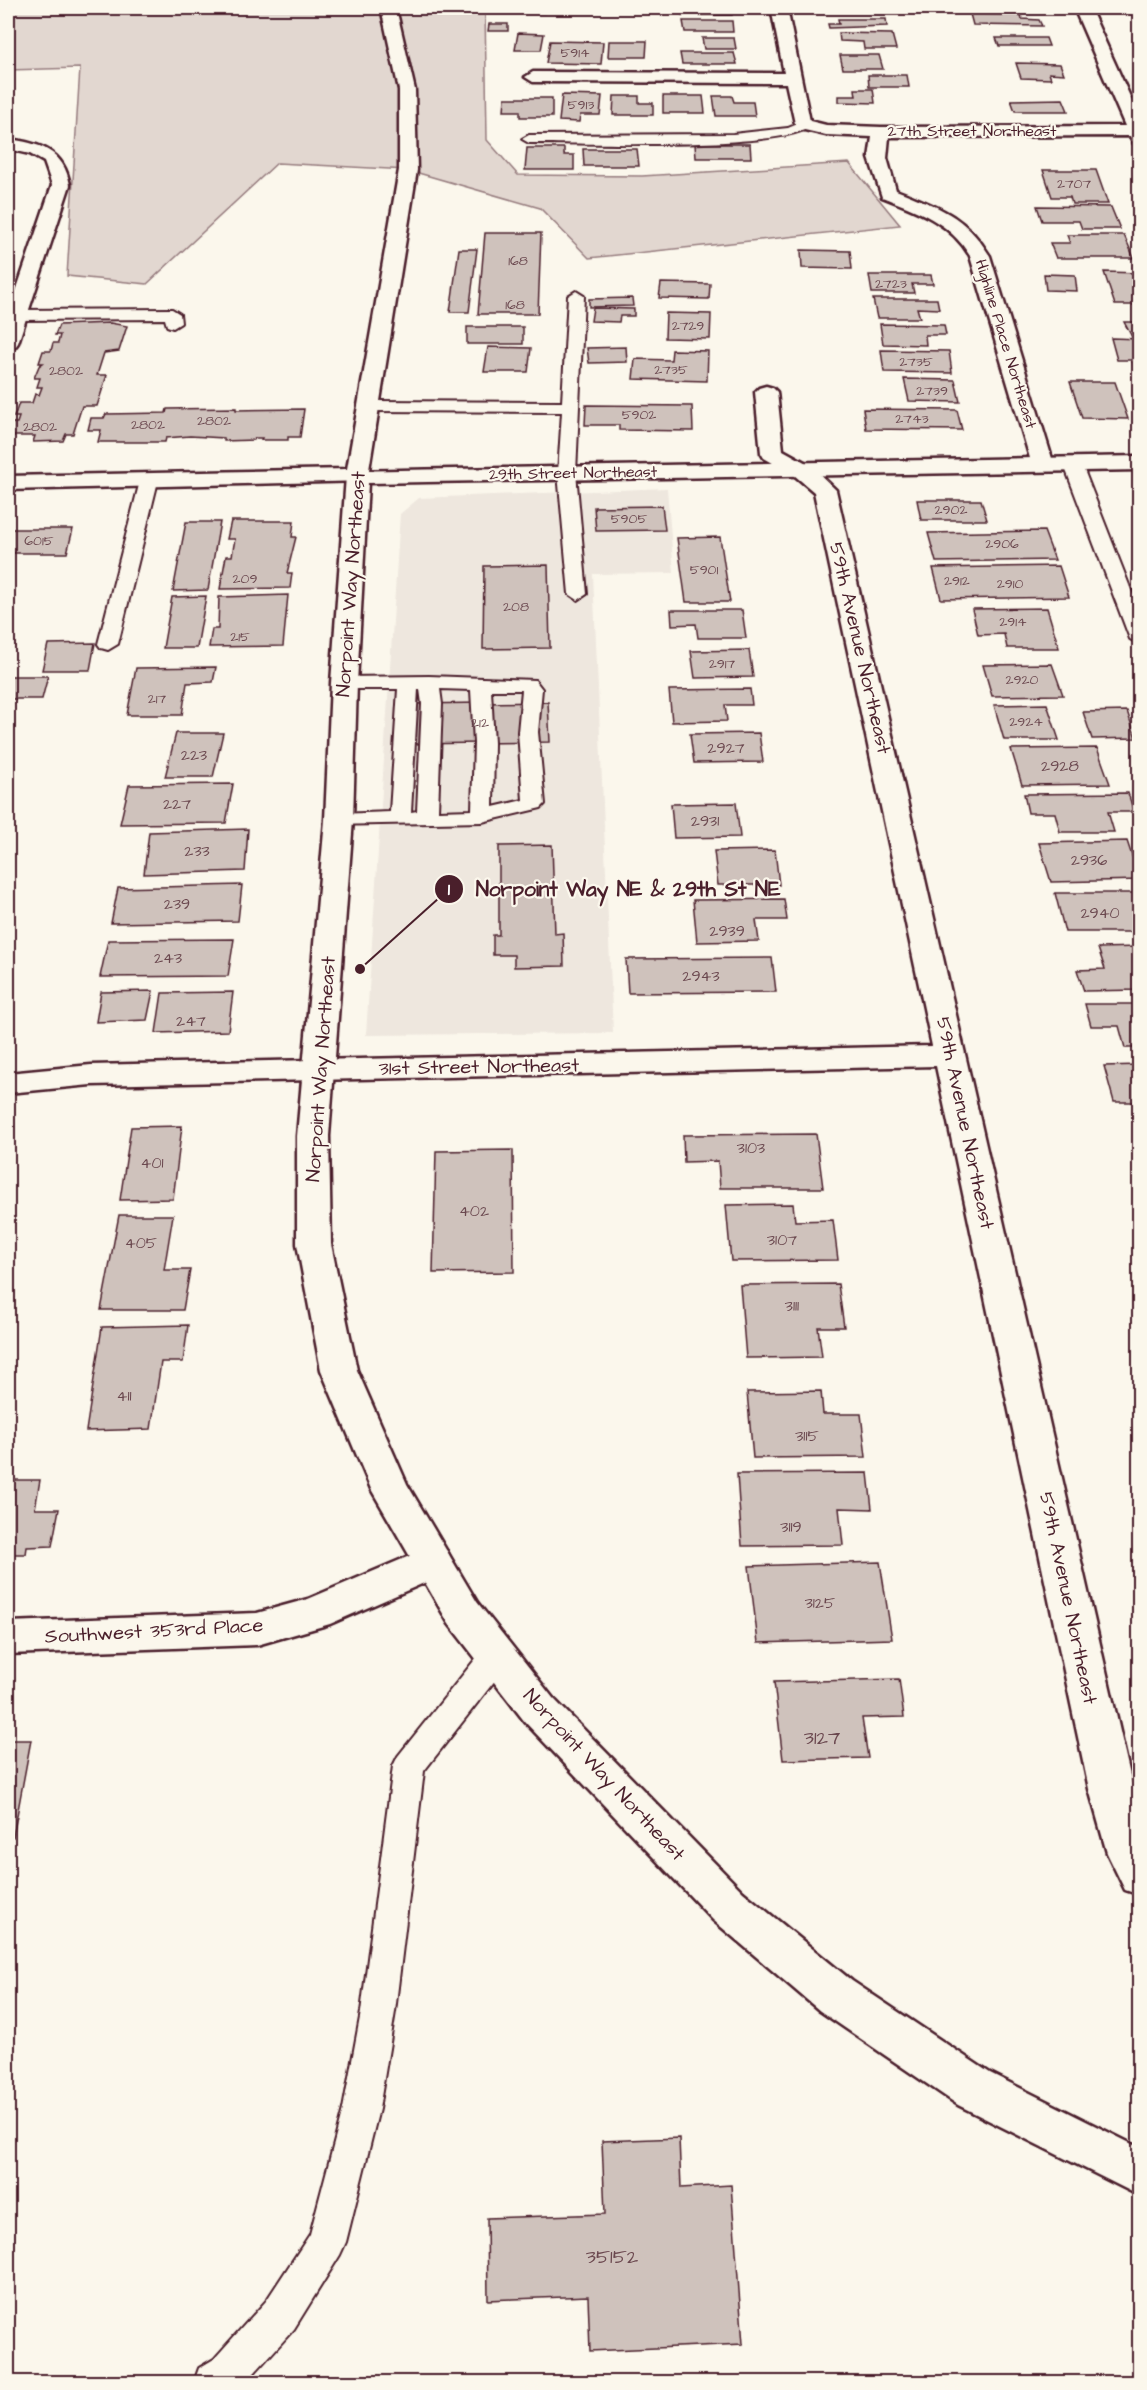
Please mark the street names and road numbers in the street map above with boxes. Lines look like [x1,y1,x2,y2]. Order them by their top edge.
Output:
street label: 27th Street Northeast [887,120,1057,142]
street label: Highline Place Northeast [969,257,1042,432]
street label: 29th Street Northeast [489,461,658,485]
street label: Norpoint Way Northeast [329,470,374,698]
street label: 59th Avenue Northeast [822,539,898,757]
street label: Norpoint Way Northeast [299,955,344,1183]
street label: 59th Avenue Northeast [929,1014,1001,1232]
street label: 31st Street Northeast [379,1051,579,1083]
street label: 59th Avenue Northeast [1032,1489,1104,1707]
street label: Southwest 353rd Place [44,1611,264,1651]
street label: Norpoint Way Northeast [516,1683,691,1868]

